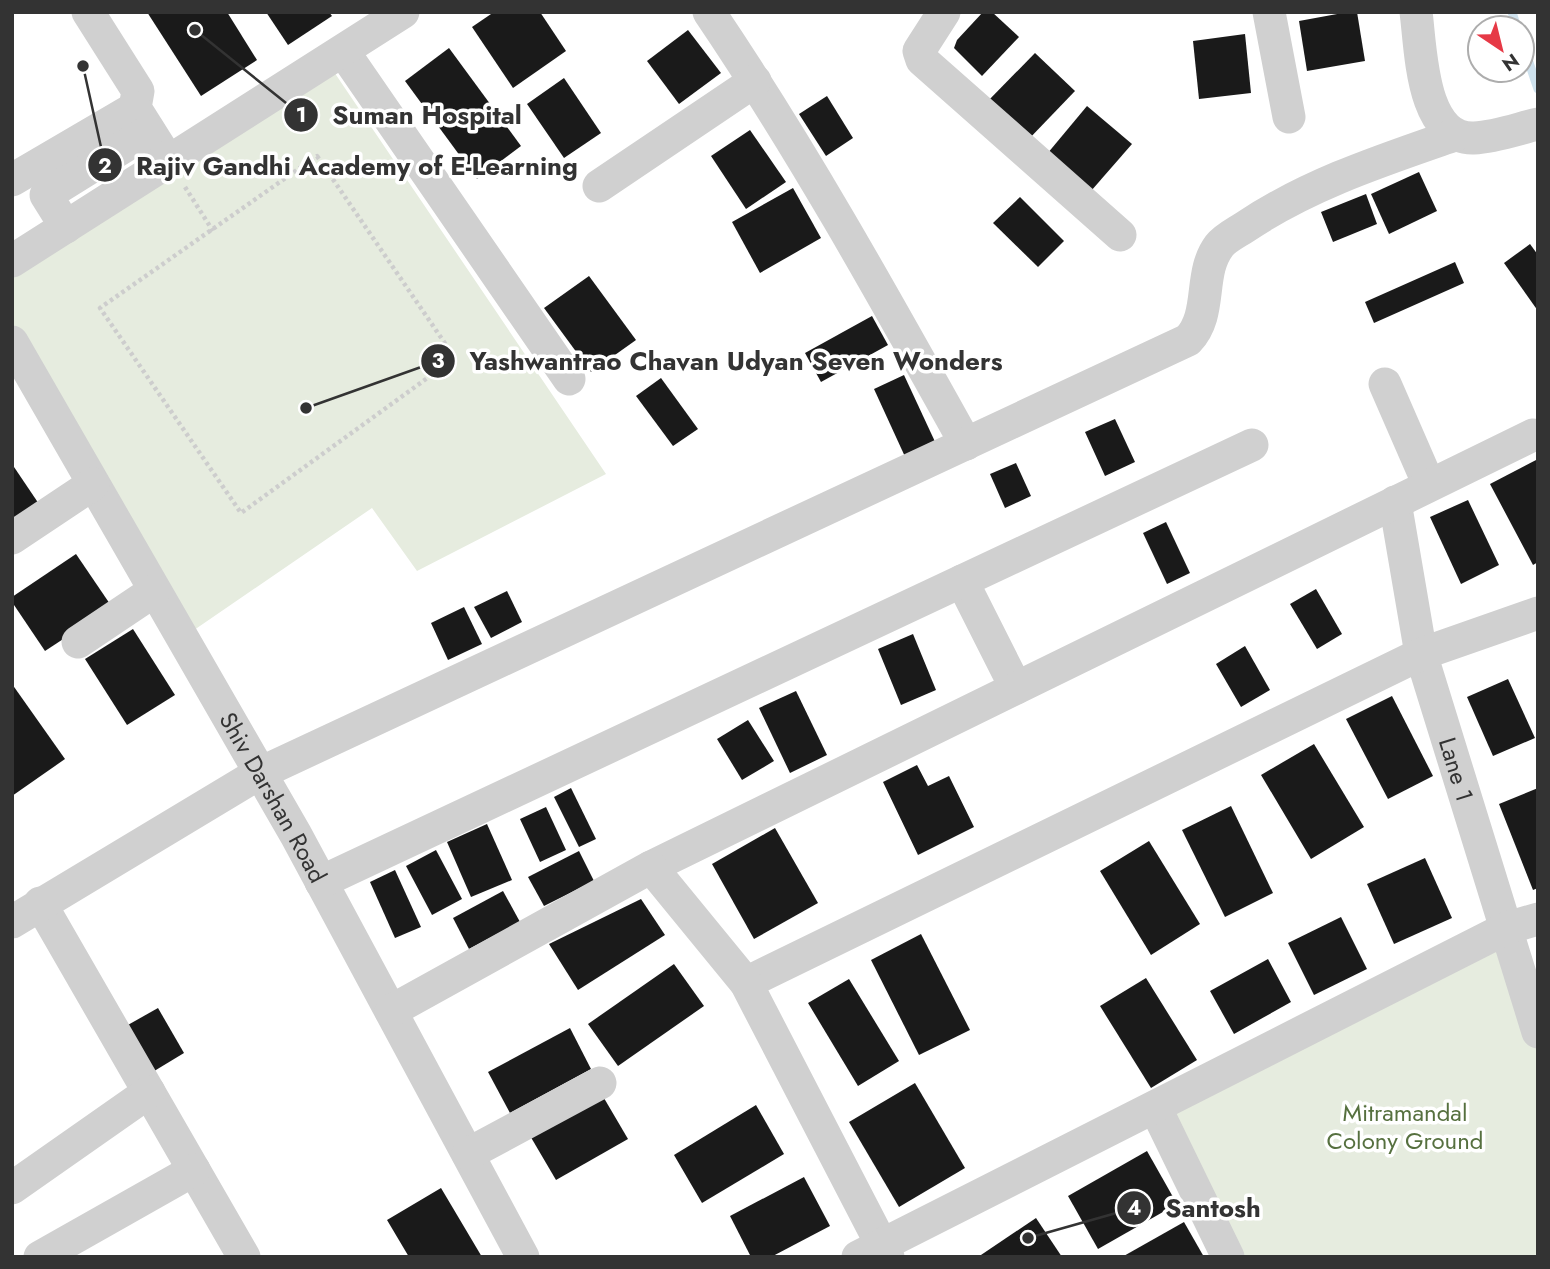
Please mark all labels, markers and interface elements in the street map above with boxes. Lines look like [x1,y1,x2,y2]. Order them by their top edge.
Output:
north arrow [1466,14,1536,84]
text: N [1497,47,1524,78]
callout: Suman Hospital [283,91,536,138]
text: Suman Hospital [332,96,522,134]
text: 1 [296,100,306,130]
callout: Rajiv Gandhi Academy of E-Learning [87,142,592,189]
text: Rajiv Gandhi Academy of E-Learning [136,147,578,185]
text: 2 [98,151,112,181]
callout: Yashwantrao Chavan Udyan Seven Wonders [421,337,1017,384]
text: Yashwantrao Chavan Udyan Seven Wonders [468,342,1003,380]
text: 3 [431,346,445,376]
street label: Shiv Darshan Road [211,705,336,889]
street label: Lane 1 [1430,733,1483,806]
park label: Mitramandal Colony Ground [1327,1095,1483,1158]
callout: Santosh [1116,1184,1275,1231]
text: Santosh [1165,1189,1261,1227]
text: 4 [1127,1193,1141,1223]

